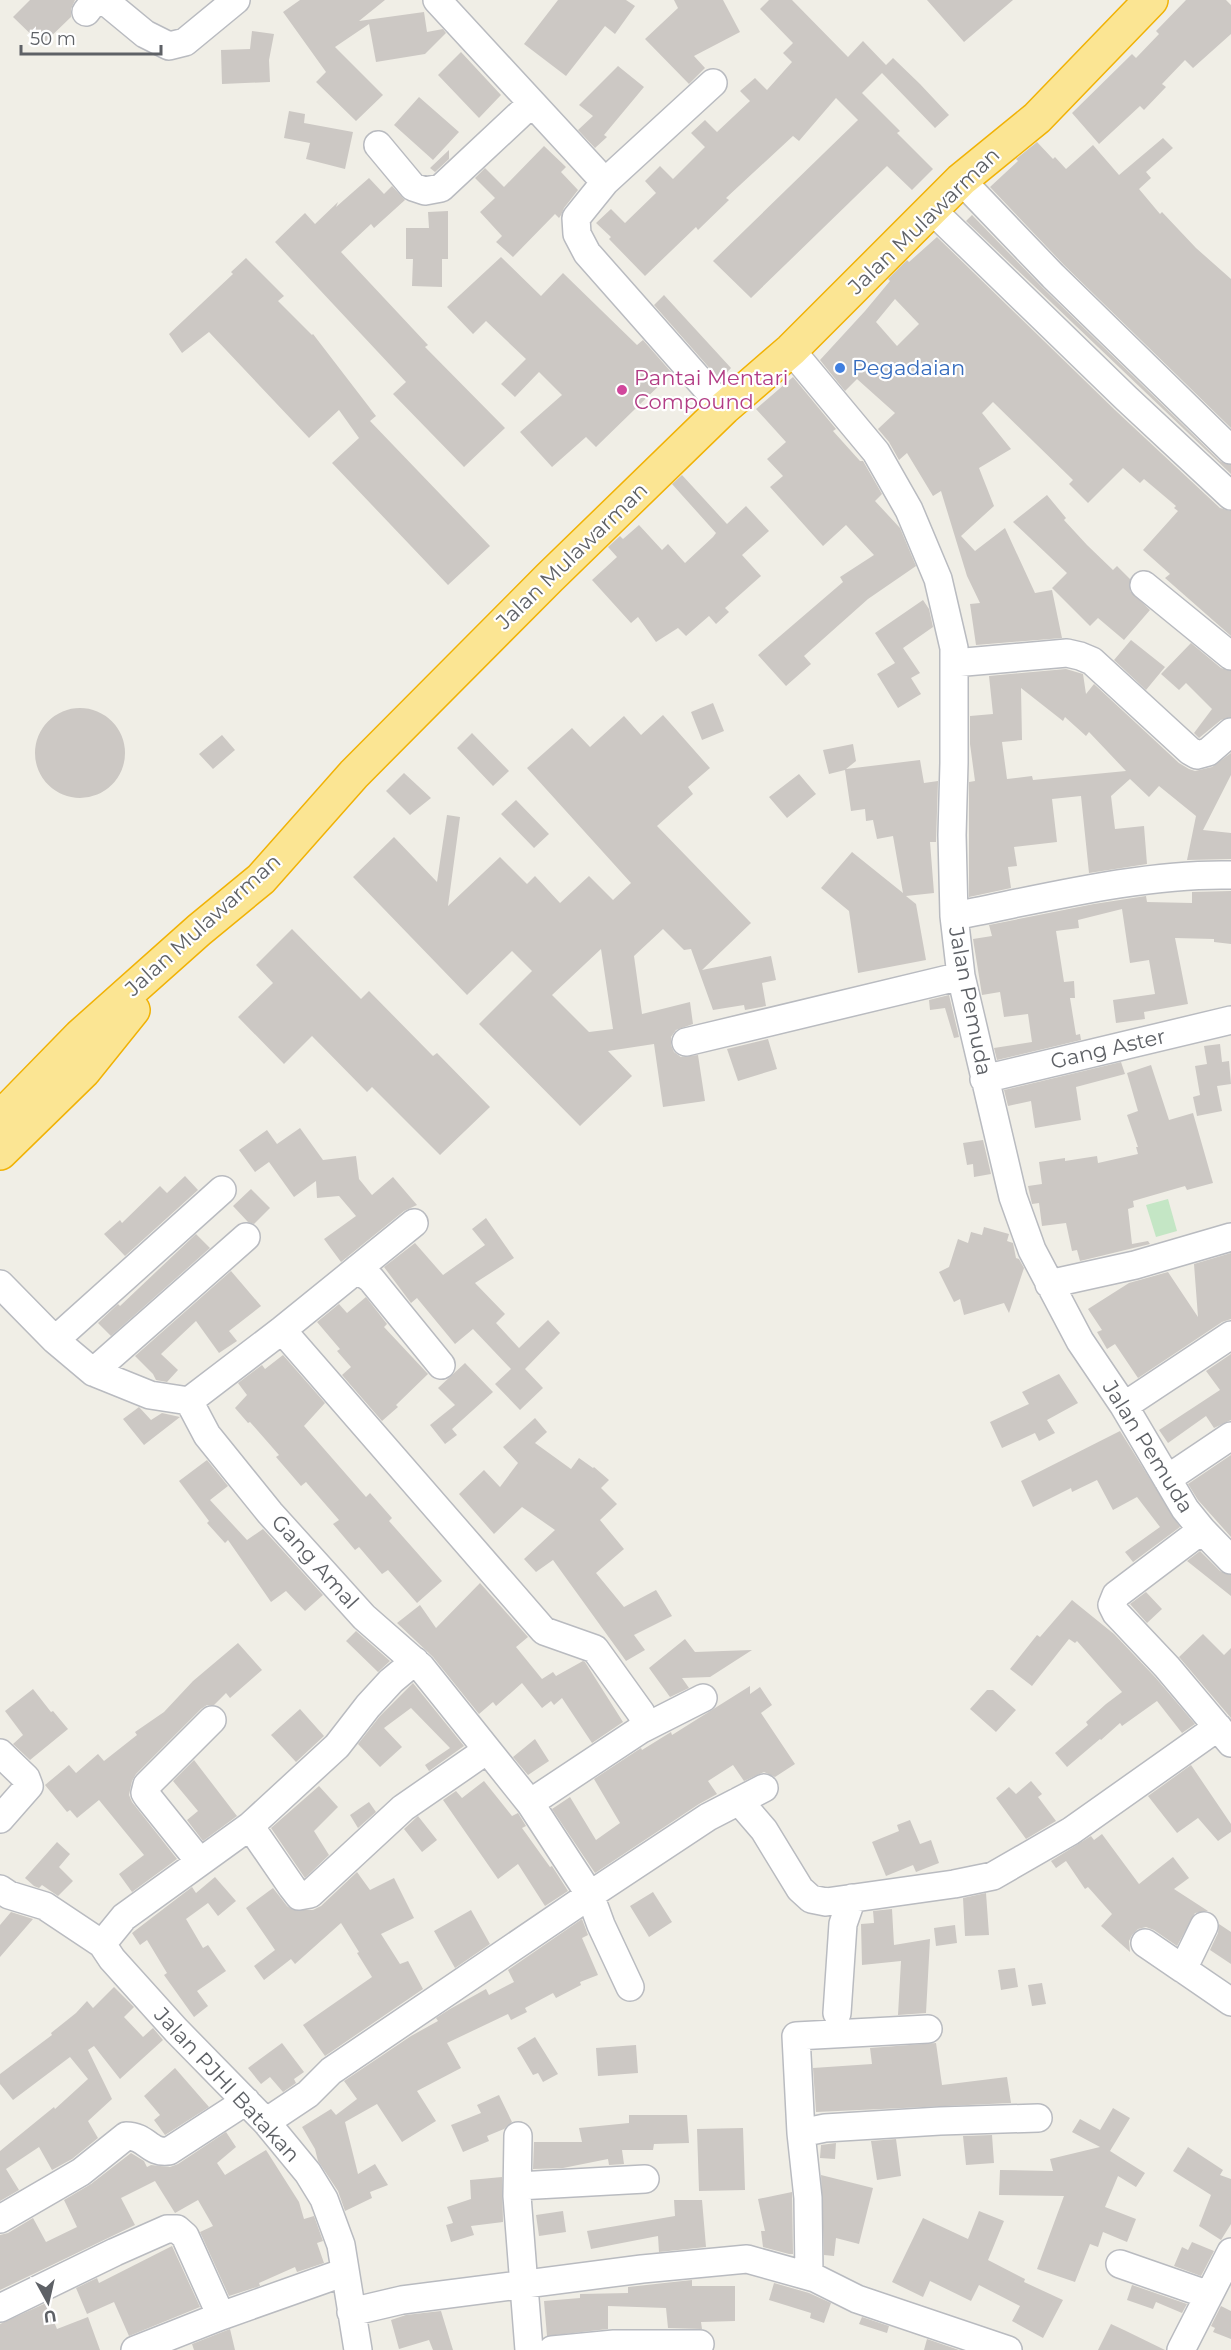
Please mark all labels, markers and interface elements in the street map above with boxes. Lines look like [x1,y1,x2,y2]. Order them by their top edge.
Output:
scale bar [21,18,160,56]
text: 50 m [30,28,76,50]
street label: Jalan Mulawarman [842,142,1004,300]
place label: Pegadaian [852,355,965,380]
marker: Pegadaian [833,361,847,375]
place label: Pantai Mentari Compound [634,365,788,414]
marker: Pantai Mentari Compound [615,383,629,397]
street label: Jalan Mulawarman [490,477,652,635]
street label: Jalan Mulawarman [119,848,285,1002]
street label: Jalan Pemuda [944,923,997,1077]
street label: Gang Aster [1048,1023,1168,1074]
street label: Jalan Pemuda [1097,1375,1199,1517]
street label: Gang Amal [267,1509,364,1614]
street label: Jalan PJHI Batakan [149,2001,305,2167]
north arrow [18,2272,78,2332]
text: U [42,2306,58,2327]

